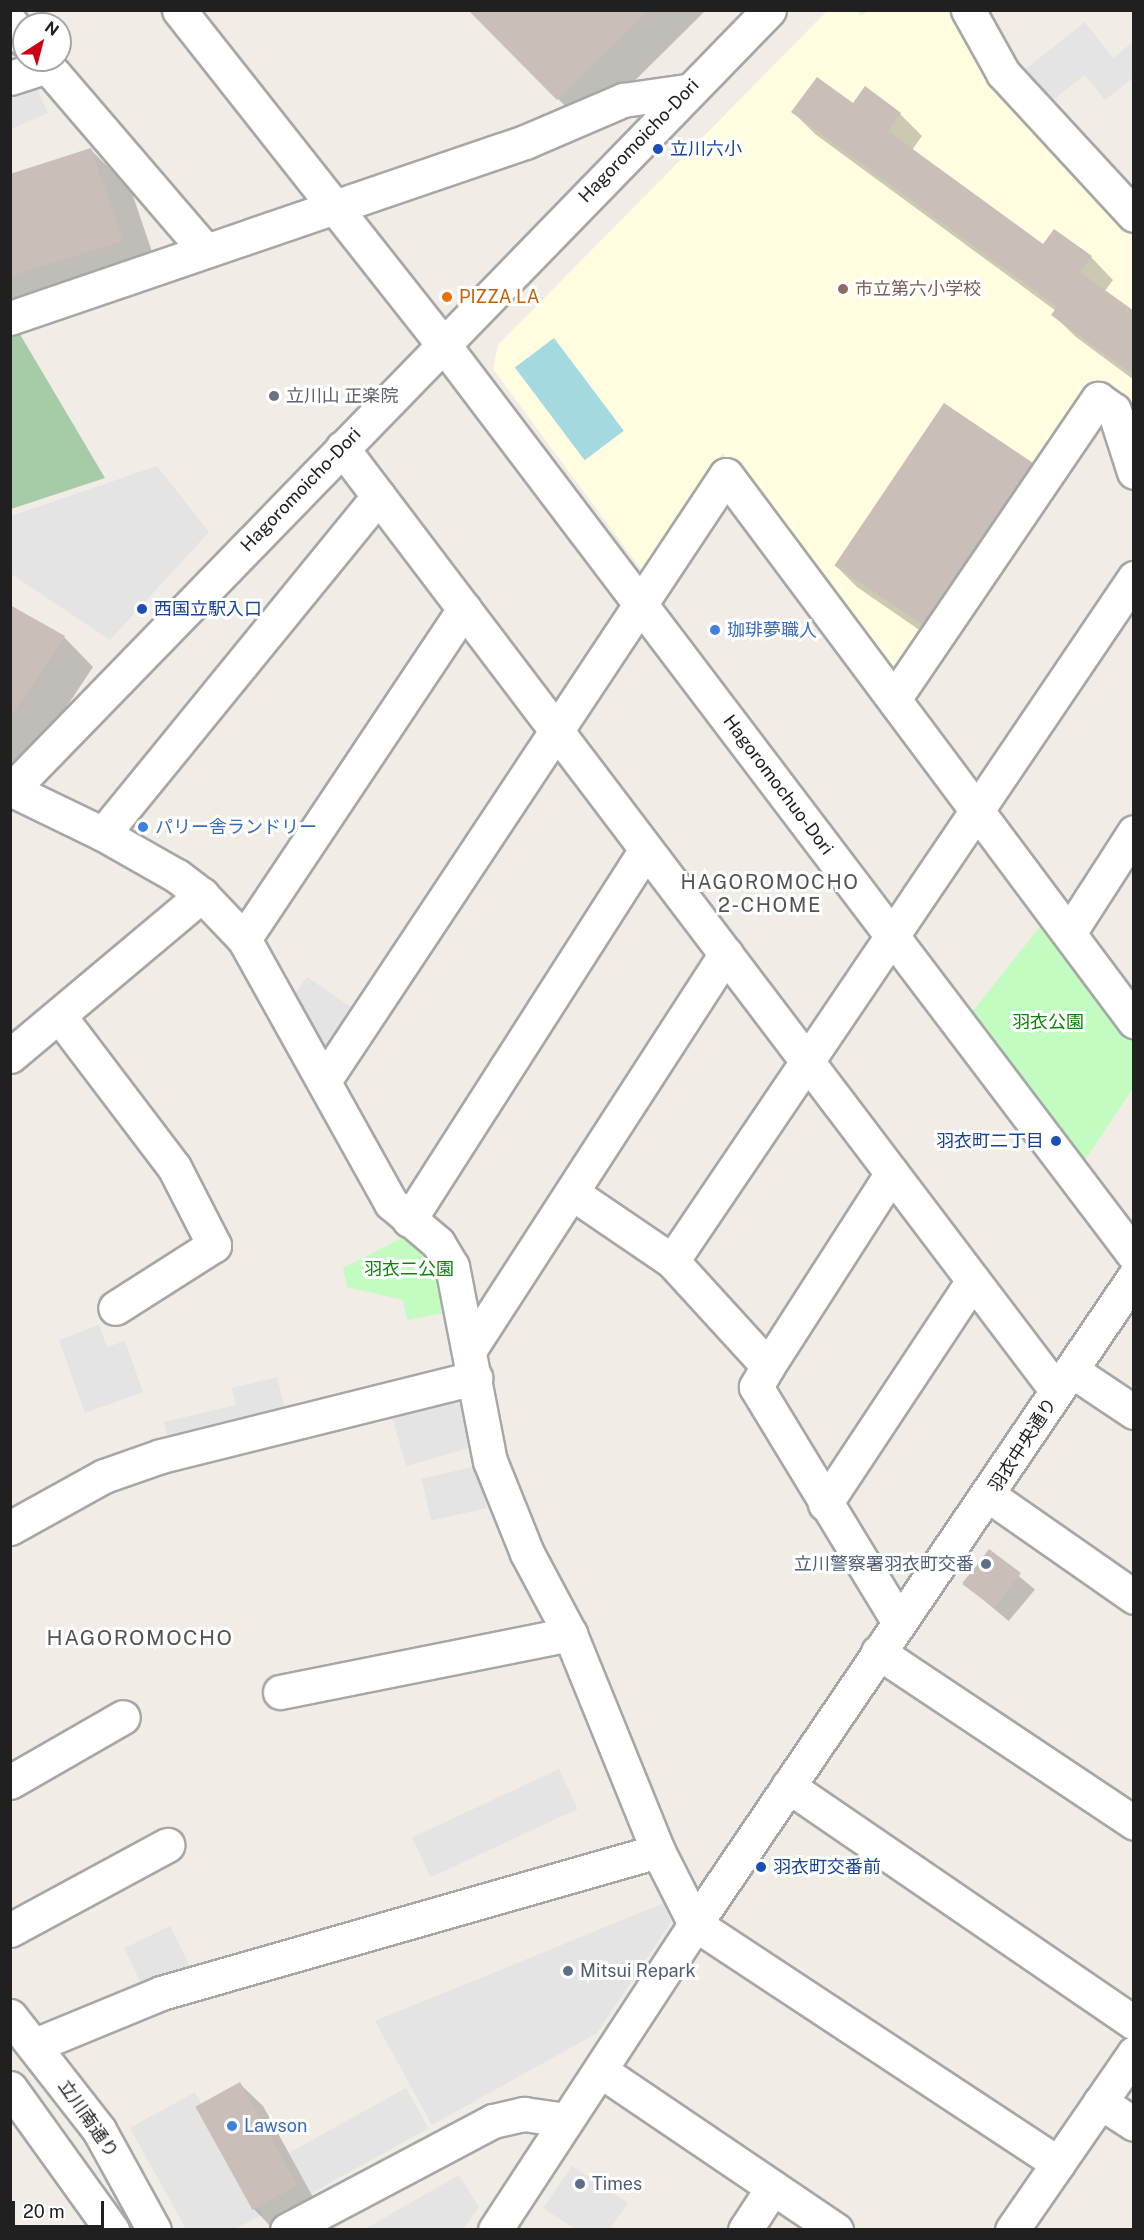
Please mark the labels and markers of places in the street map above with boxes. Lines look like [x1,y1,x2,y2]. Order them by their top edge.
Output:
place label: 立川六小 [670,138,742,160]
marker: 立川六小 [651,142,665,156]
place label: 市立第六小学校 [855,278,981,300]
marker: 市立第六小学校 [836,282,850,296]
place label: PIZZA LA [459,286,539,308]
marker: PIZZA LA [440,290,454,304]
place label: 立川山 正楽院 [286,385,398,407]
marker: 立川山 正楽院 [267,389,281,403]
place label: 西国立駅入口 [154,598,262,620]
marker: 西国立駅入口 [135,602,149,616]
place label: 珈琲夢職人 [727,619,817,641]
marker: 珈琲夢職人 [708,623,722,637]
place label: パリー舎ランドリー [155,816,317,838]
marker: パリー舎ランドリー [136,820,150,834]
place label: 羽衣町二丁目 [936,1130,1044,1152]
marker: 羽衣町二丁目 [1049,1134,1063,1148]
place label: 立川警察署羽衣町交番 [794,1553,974,1575]
marker: 立川警察署羽衣町交番 [979,1557,993,1571]
place label: 羽衣町交番前 [773,1856,881,1878]
marker: 羽衣町交番前 [754,1860,768,1874]
place label: Mitsui Repark [580,1960,696,1982]
marker: Mitsui Repark [561,1964,575,1978]
place label: Lawson [244,2115,307,2137]
marker: Lawson [225,2119,239,2133]
place label: Times [592,2173,642,2195]
marker: Times [573,2177,587,2191]

